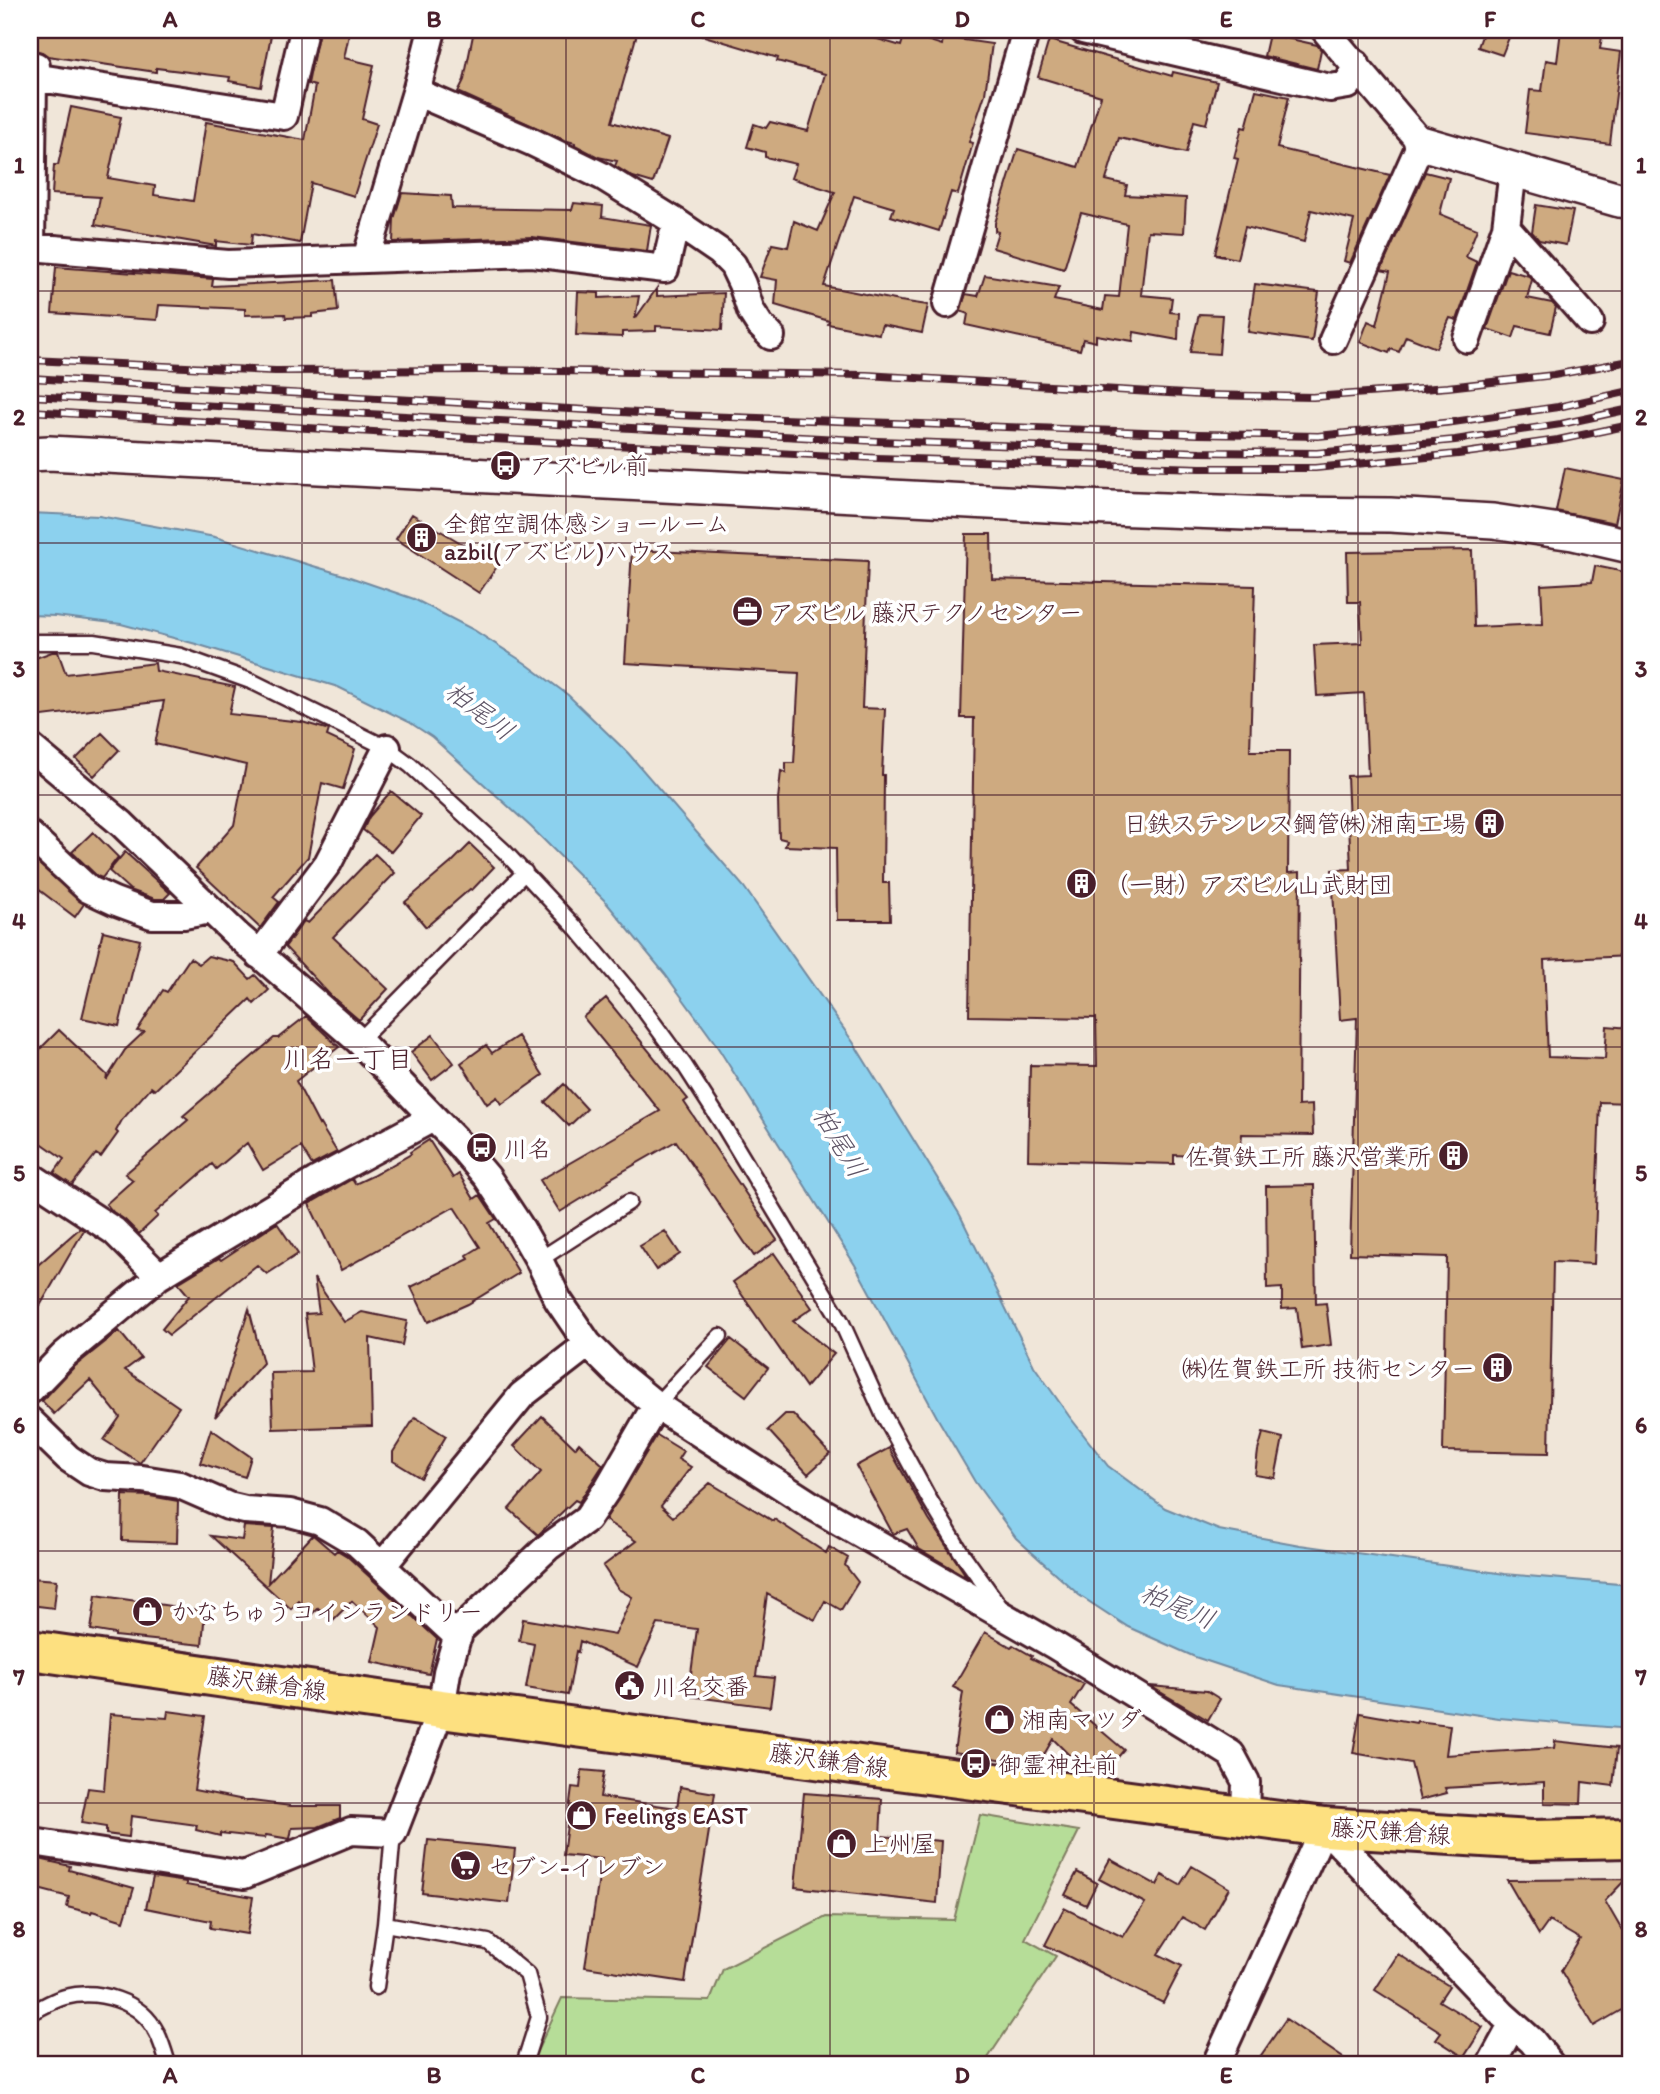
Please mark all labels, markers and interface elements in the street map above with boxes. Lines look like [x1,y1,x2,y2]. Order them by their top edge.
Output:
text: A [162,5,178,33]
text: B [427,5,442,33]
text: C [691,5,706,33]
text: D [954,5,970,33]
text: E [1220,5,1233,33]
text: F [1484,5,1497,33]
text: 1 [14,151,25,179]
text: 1 [1636,151,1647,179]
text: 2 [13,403,26,431]
text: 2 [1635,403,1648,431]
bus stop icon: アズビル前 [489,448,523,482]
place label: アズビル前 [529,451,649,480]
place label: 全館空調体感ショールーム azbil(アズビル)ハウス [444,509,730,566]
building icon: 全館空調体感ショールーム azbil(アズビル)ハウス [404,520,438,554]
office icon: アズビル 藤沢テクノセンター [730,595,764,629]
place label: アズビル 藤沢テクノセンター [770,598,1083,627]
text: 3 [13,655,26,683]
text: 3 [1635,655,1648,683]
water label: 柏尾川 [439,675,521,747]
building icon: 日鉄ステンレス鋼管㈱ 湘南工場 [1472,806,1506,840]
place label: 日鉄ステンレス鋼管㈱ 湘南工場 [1123,809,1466,838]
building icon: （一財）アズビル山武財団 [1065,867,1099,901]
place label: （一財）アズビル山武財団 [1105,870,1393,899]
text: 4 [12,907,26,935]
text: 4 [1634,907,1648,935]
district label: 川名一丁目 [283,1043,413,1075]
water label: 柏尾川 [806,1100,874,1184]
bus stop icon: 川名 [464,1131,498,1165]
place label: 川名 [504,1134,552,1163]
building icon: 佐賀鉄工所 藤沢営業所 [1437,1139,1471,1173]
place label: 佐賀鉄工所 藤沢営業所 [1186,1142,1431,1171]
text: 5 [13,1159,25,1187]
text: 5 [1635,1159,1647,1187]
building icon: ㈱佐賀鉄工所 技術センター [1481,1351,1515,1385]
place label: ㈱佐賀鉄工所 技術センター [1183,1354,1475,1383]
text: 6 [13,1411,25,1439]
text: 6 [1635,1411,1647,1439]
water label: 柏尾川 [1136,1576,1220,1636]
shop icon: かなちゅうコインランドリー [131,1594,165,1628]
place label: かなちゅうコインランドリー [171,1597,483,1626]
street label: 藤沢鎌倉線 [206,1660,328,1706]
text: 7 [12,1663,25,1691]
text: 7 [1634,1663,1647,1691]
public building icon: 川名交番 [613,1669,647,1703]
place label: 川名交番 [653,1672,749,1701]
shop icon: 湘南マツダ [982,1702,1016,1736]
place label: 湘南マツダ [1022,1705,1142,1734]
street label: 藤沢鎌倉線 [768,1737,890,1783]
bus stop icon: 御霊神社前 [958,1747,992,1781]
place label: 御霊神社前 [998,1750,1118,1779]
shop icon: Feelings EAST [564,1798,598,1832]
place label: Feelings EAST [604,1801,749,1830]
street label: 藤沢鎌倉線 [1330,1812,1452,1850]
shop icon: 上州屋 [824,1826,858,1860]
place label: 上州屋 [864,1829,936,1858]
supermarket icon: セブン-イレブン [448,1849,482,1883]
place label: セブン-イレブン [488,1852,666,1881]
text: 8 [13,1915,26,1943]
text: 8 [1635,1915,1648,1943]
text: A [162,2061,178,2089]
text: B [427,2061,442,2089]
text: C [691,2061,706,2089]
text: D [954,2061,970,2089]
text: E [1220,2061,1233,2089]
text: F [1484,2061,1497,2089]

